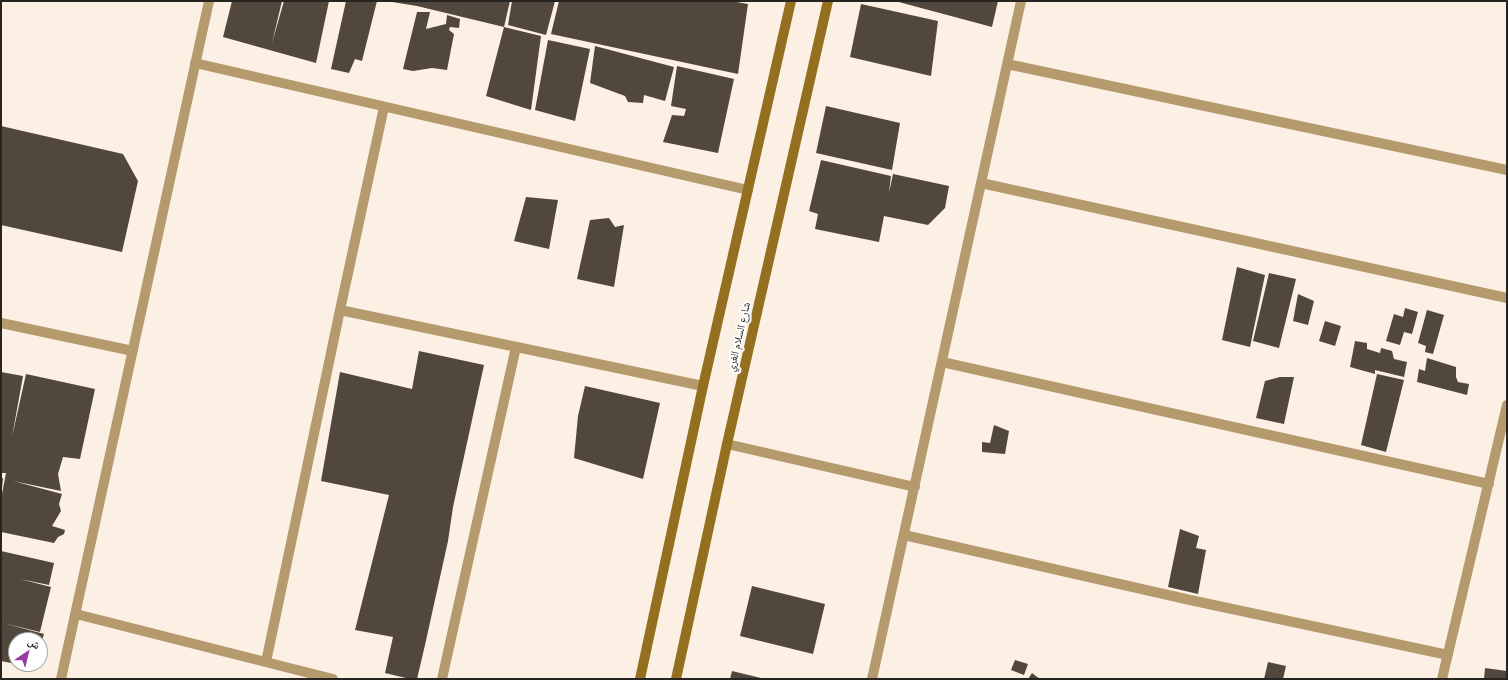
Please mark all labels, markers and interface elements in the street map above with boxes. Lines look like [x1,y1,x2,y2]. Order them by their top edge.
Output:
street label: شارع السلام الغري [725,301,753,373]
north arrow [8,632,48,672]
text: ش [26,634,43,652]

